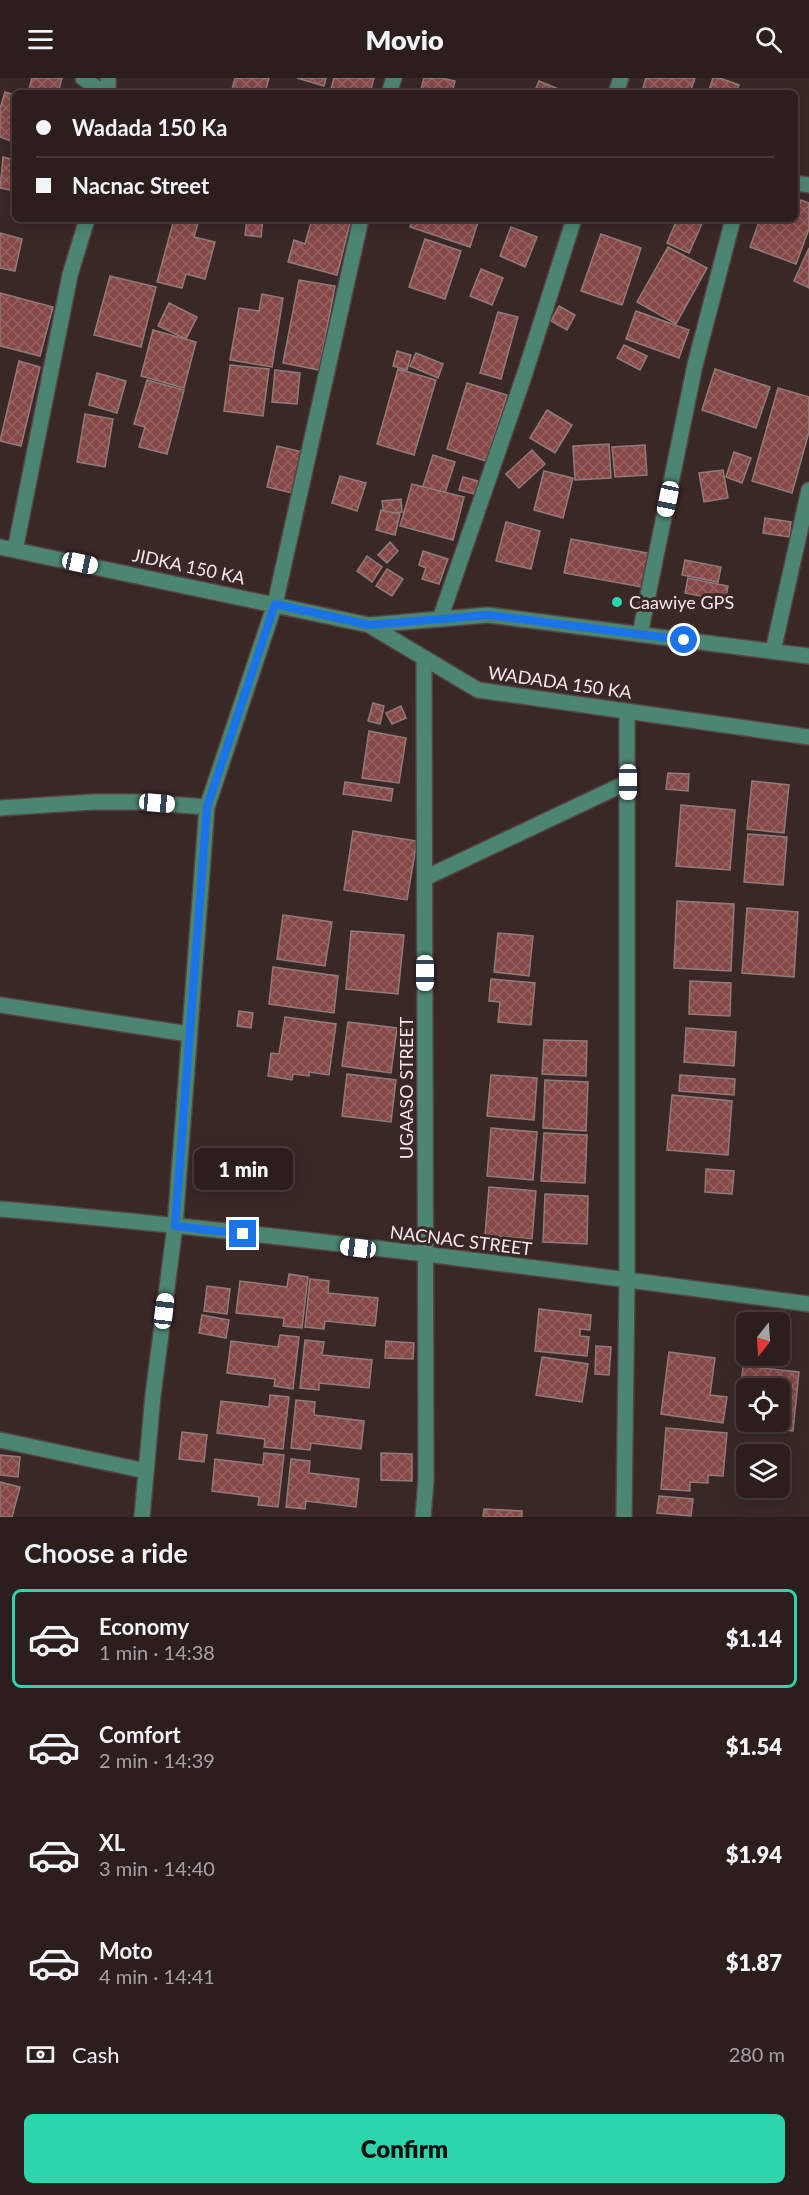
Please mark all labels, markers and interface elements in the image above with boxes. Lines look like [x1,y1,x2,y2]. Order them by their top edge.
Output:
icon: menu [24,23,57,56]
text: Movio [365,23,444,56]
icon: search [752,23,785,56]
text: Wadada 150 Ka [72,114,227,141]
text: Nacnac Street [72,172,209,199]
car [655,480,681,518]
street label: JIDKA 150 KA [131,543,248,589]
car [61,550,99,576]
place label: Caawiye GPS [629,591,734,613]
marker: Caawiye GPS [610,595,624,609]
route start [670,626,697,653]
street label: WADADA 150 KA [487,661,634,703]
car [619,764,637,800]
car [138,792,176,814]
car [416,955,434,991]
street label: UGAASO STREET [395,1016,417,1159]
callout: 1 min [194,1147,292,1189]
text: 1 min [219,1157,268,1181]
route end [229,1220,256,1247]
street label: NACNAC STREET [389,1220,534,1260]
car [339,1237,377,1259]
car [153,1292,175,1330]
north arrow [736,1312,790,1366]
map controls [736,1312,790,1498]
button: locate [736,1378,790,1432]
button: layers [736,1444,790,1498]
text: Choose a ride [24,1536,188,1569]
icon: car [27,1612,81,1666]
text: Economy [99,1613,189,1640]
text: $1.14 [726,1625,782,1652]
text: 1 min · 14:38 [99,1640,215,1664]
icon: car [27,1720,81,1774]
text: Comfort [99,1721,181,1748]
text: $1.54 [726,1733,782,1760]
text: 2 min · 14:39 [99,1748,215,1772]
icon: car [27,1828,81,1882]
text: XL [99,1829,125,1856]
text: $1.94 [726,1841,782,1868]
text: 3 min · 14:40 [99,1856,215,1880]
icon: car [27,1936,81,1990]
text: Moto [99,1937,153,1964]
text: $1.87 [726,1949,782,1976]
text: 4 min · 14:41 [99,1964,215,1988]
icon: cash [24,2038,57,2071]
text: Cash [72,2041,119,2068]
text: 280 m [729,2042,785,2066]
button: Confirm [24,2114,785,2183]

